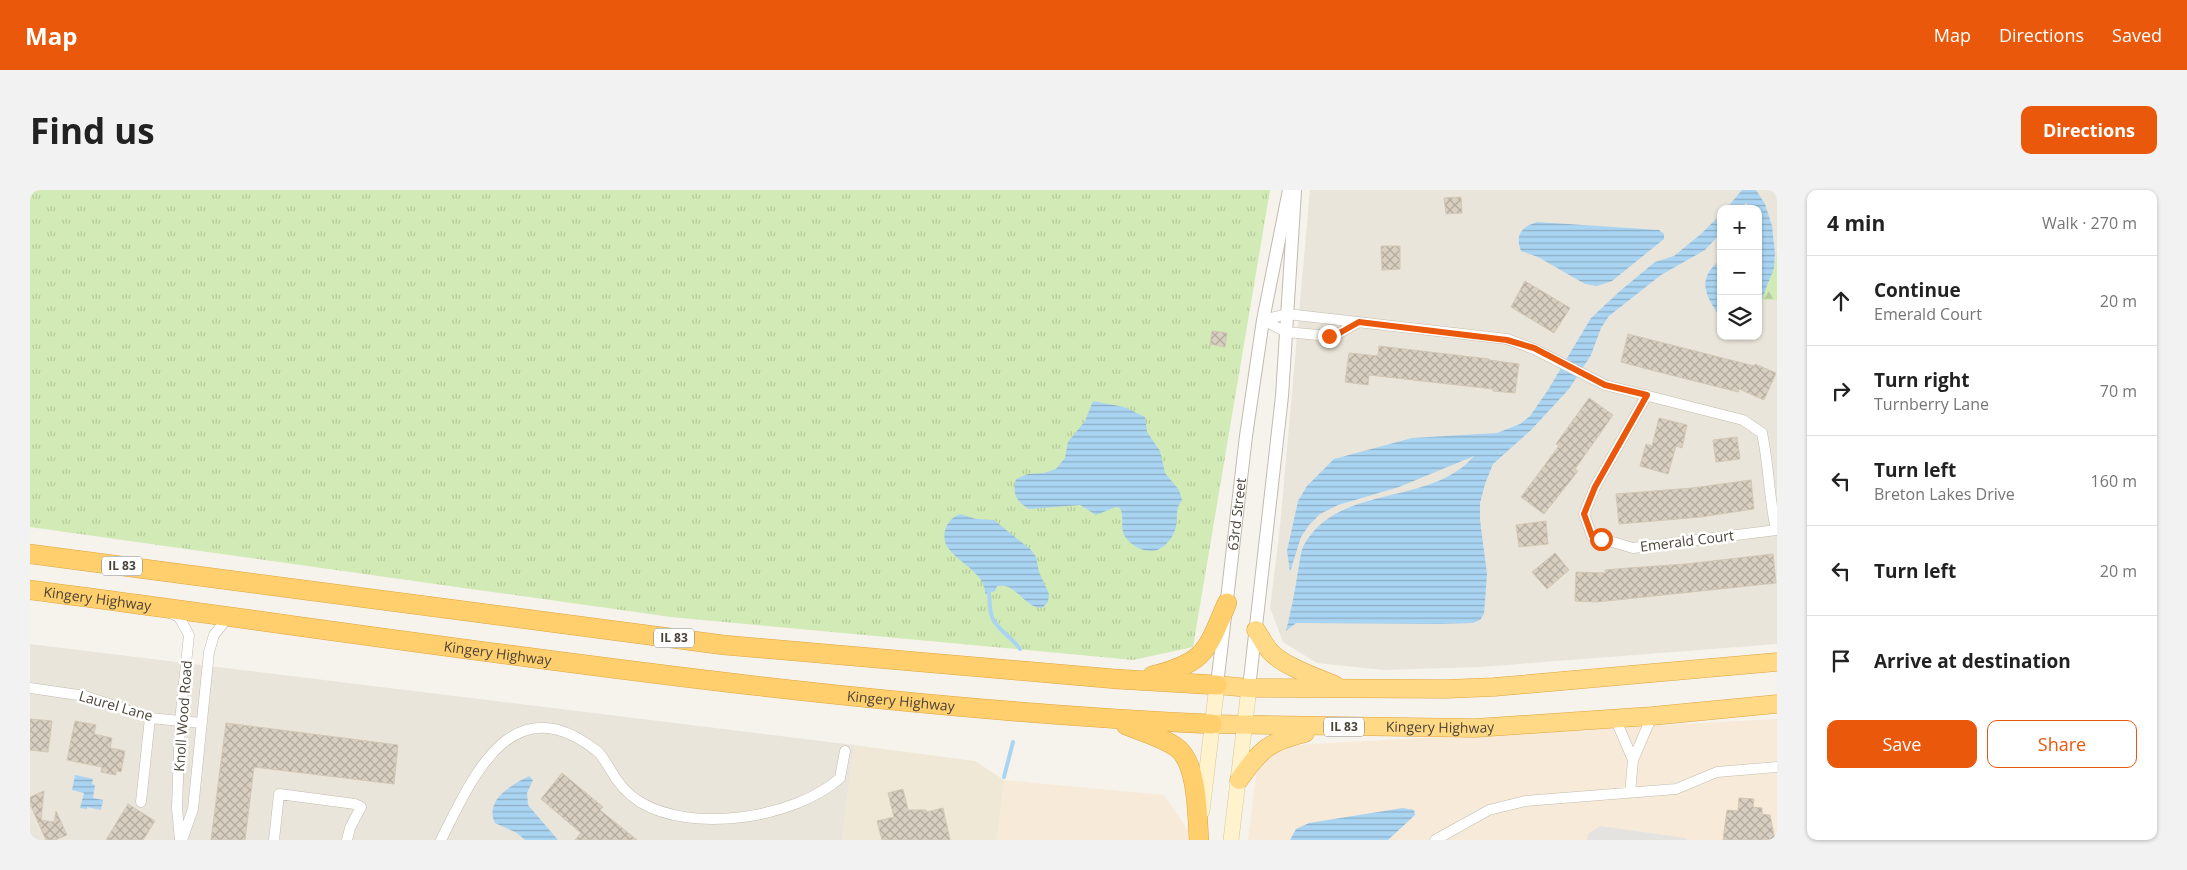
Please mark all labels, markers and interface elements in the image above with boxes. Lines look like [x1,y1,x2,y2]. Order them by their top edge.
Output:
text: Map [25,19,77,52]
text: Map [1934,23,1971,47]
text: Directions [1999,23,2084,47]
text: Saved [2112,23,2162,47]
button: Directions [2021,106,2157,154]
text: Find us [30,107,155,154]
map controls [1717,205,1762,340]
button: + [1717,205,1762,250]
text: 4 min [1827,209,1885,237]
text: Walk · 270 m [2042,212,2137,234]
button: − [1717,250,1762,295]
text: Continue [1874,277,1961,303]
icon: ahead [1827,287,1855,315]
text: 20 m [2100,290,2137,312]
button: layers [1717,295,1762,340]
text: Emerald Court [1874,303,1982,325]
route end [1318,325,1341,348]
text: Turn right [1874,367,1969,393]
icon: right [1827,377,1855,405]
text: 70 m [2100,380,2137,402]
text: Turnberry Lane [1874,393,1989,415]
text: Turn left [1874,457,1956,483]
icon: left [1827,467,1855,495]
text: 160 m [2091,470,2137,492]
street label: 63rd Street [1223,477,1250,552]
text: Breton Lakes Drive [1874,483,2015,505]
street label: Emerald Court [1639,525,1735,556]
route start [1590,528,1613,551]
road number: IL 83 [102,556,142,576]
icon: left [1827,557,1855,585]
text: Turn left [1874,558,1956,584]
text: 20 m [2100,560,2137,582]
street label: Kingery Highway [43,582,153,615]
road number: IL 83 [654,628,694,648]
street label: Kingery Highway [443,636,554,670]
icon: arrive [1827,647,1855,675]
text: Arrive at destination [1874,648,2071,674]
street label: Knoll Wood Road [169,660,196,772]
street label: Laurel Lane [77,686,155,725]
street label: Kingery Highway [846,686,957,715]
street label: Kingery Highway [1386,717,1496,737]
road number: IL 83 [1324,718,1364,736]
button: Save [1827,720,1977,768]
button: Share [1987,720,2137,768]

